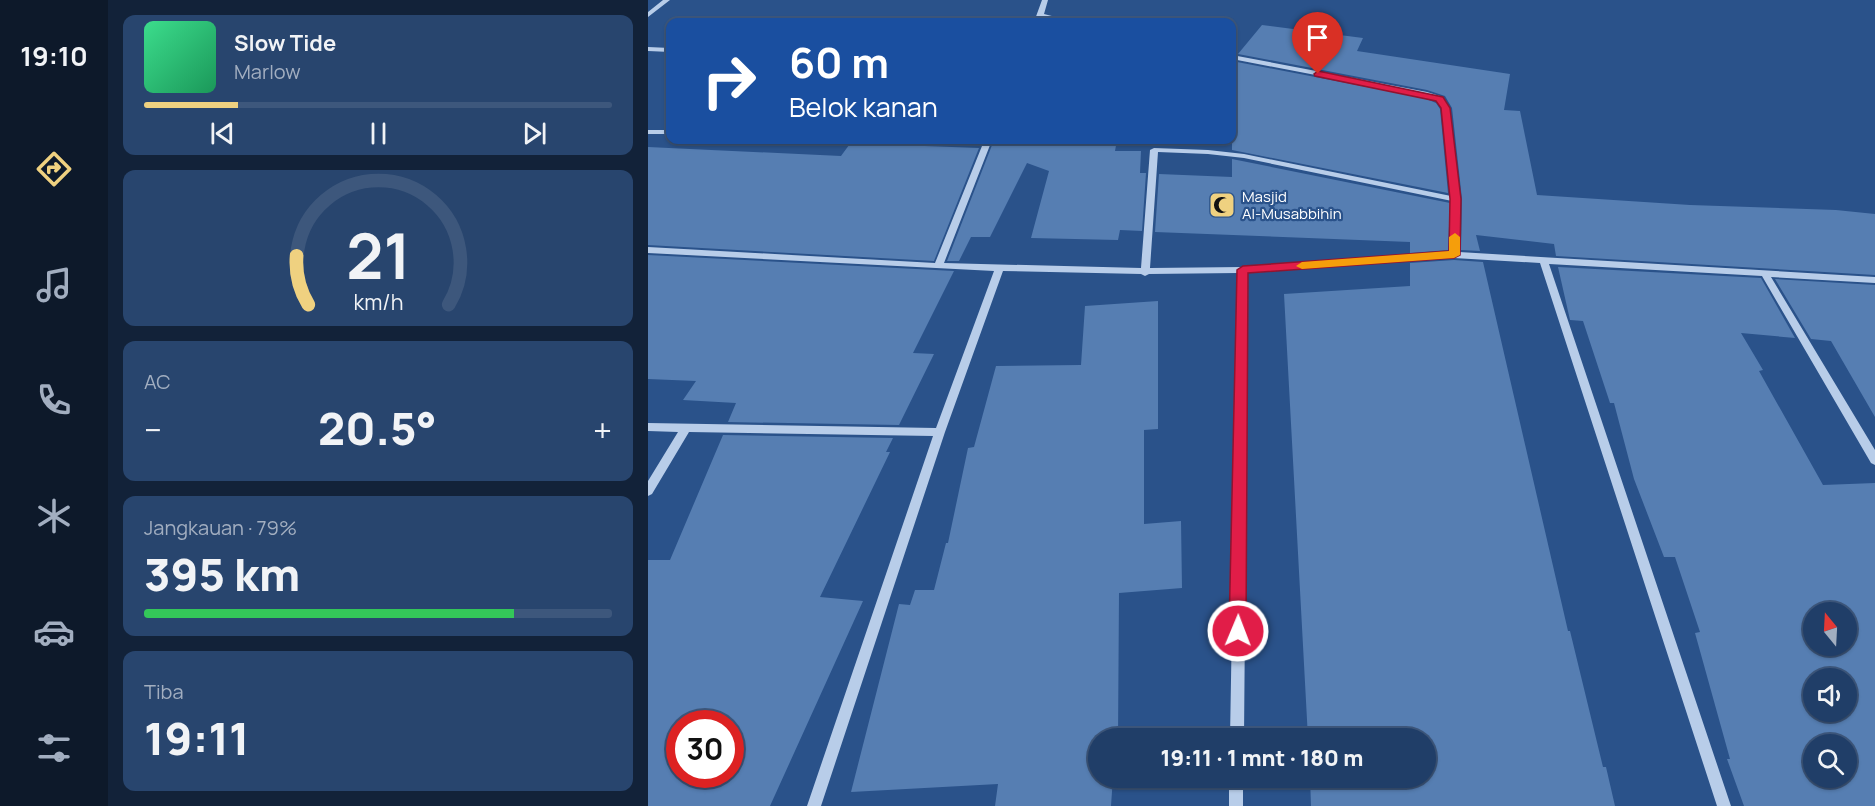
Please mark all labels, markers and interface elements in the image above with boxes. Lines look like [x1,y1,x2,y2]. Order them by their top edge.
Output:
pin [1292,12,1343,74]
icon: arrive [1301,21,1334,54]
text: Slow Tide [234,28,336,58]
text: 60 m [789,33,889,91]
text: 19:10 [20,37,88,74]
icon: right [690,42,768,120]
text: Marlow [234,58,301,85]
text: Belok kanan [789,88,938,125]
icon: previous [206,117,239,150]
icon: pause [362,117,395,150]
icon: next [518,117,551,150]
icon: directions [33,148,75,190]
place label: Masjid Al-Musabbihin [1242,186,1342,224]
mosque icon: Masjid Al-Musabbihin [1207,190,1237,220]
text: 21 [346,212,410,298]
icon: music [33,264,75,306]
text: km/h [353,287,403,316]
text: AC [144,368,171,395]
icon: phone [33,379,75,421]
text: 20.5° [318,397,437,459]
text: − [144,407,162,452]
text: + [593,407,612,452]
icon: climate [33,495,75,537]
text: Jangkauan · 79% [144,514,297,541]
text: 395 km [144,543,300,605]
position arrow [1206,599,1270,663]
north arrow [1803,602,1857,656]
map controls [1803,602,1857,788]
icon: car [33,611,75,653]
button: sound [1803,668,1857,722]
text: Tiba [144,678,184,705]
text: 19:11 [144,707,249,769]
speed limit sign: 30 [666,710,744,788]
icon: filters [33,727,75,769]
button: search [1803,734,1857,788]
text: 19:11 · 1 mnt · 180 m [1161,743,1363,773]

